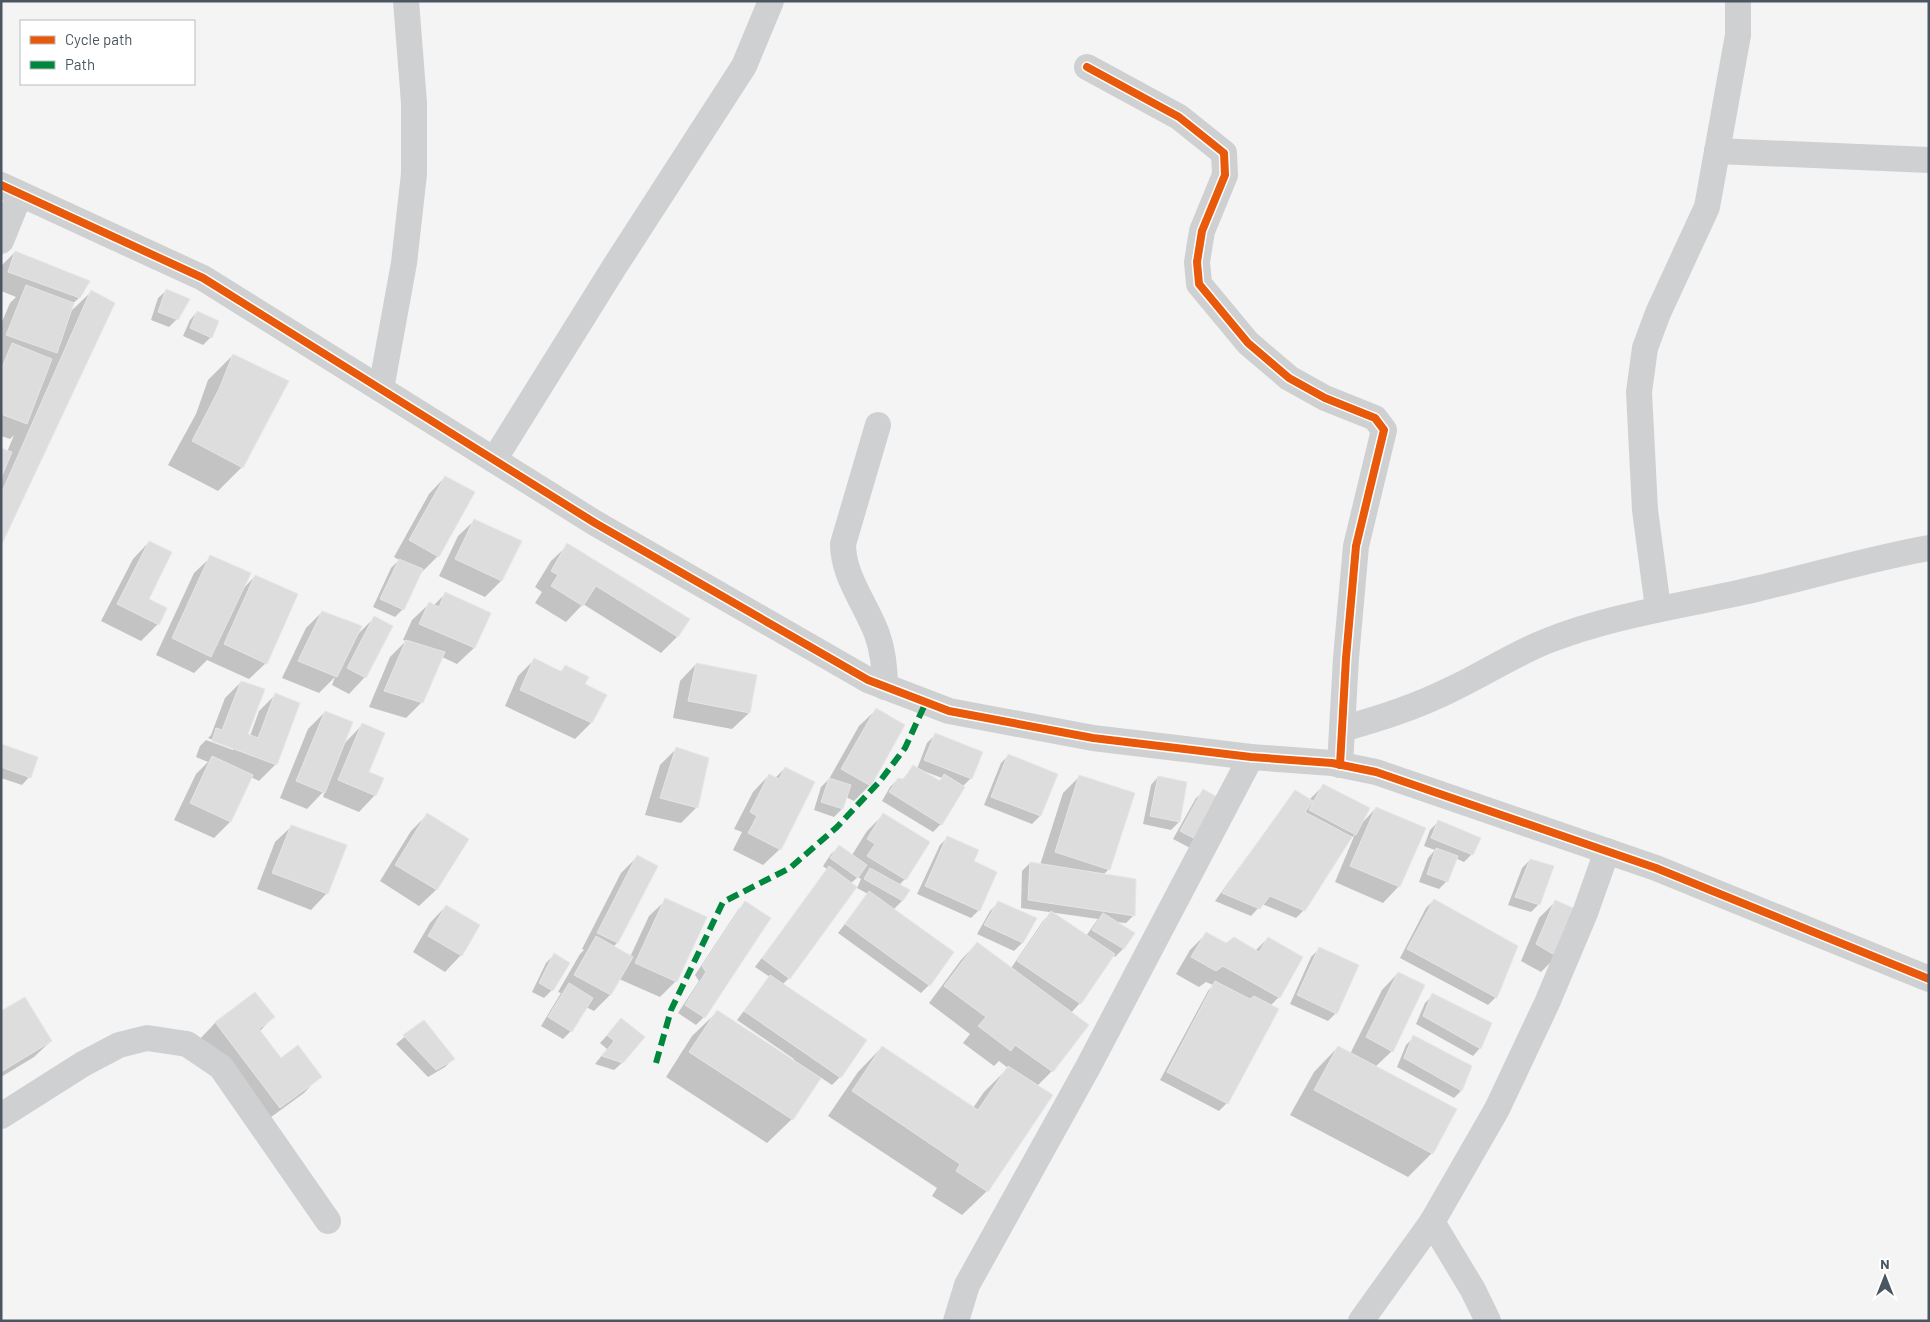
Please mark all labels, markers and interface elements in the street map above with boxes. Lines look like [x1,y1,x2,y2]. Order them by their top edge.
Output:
legend [20,20,195,85]
text: Cycle path [65,30,132,48]
text: Path [65,55,95,73]
north arrow [1860,1252,1910,1302]
text: N [1880,1255,1890,1272]

